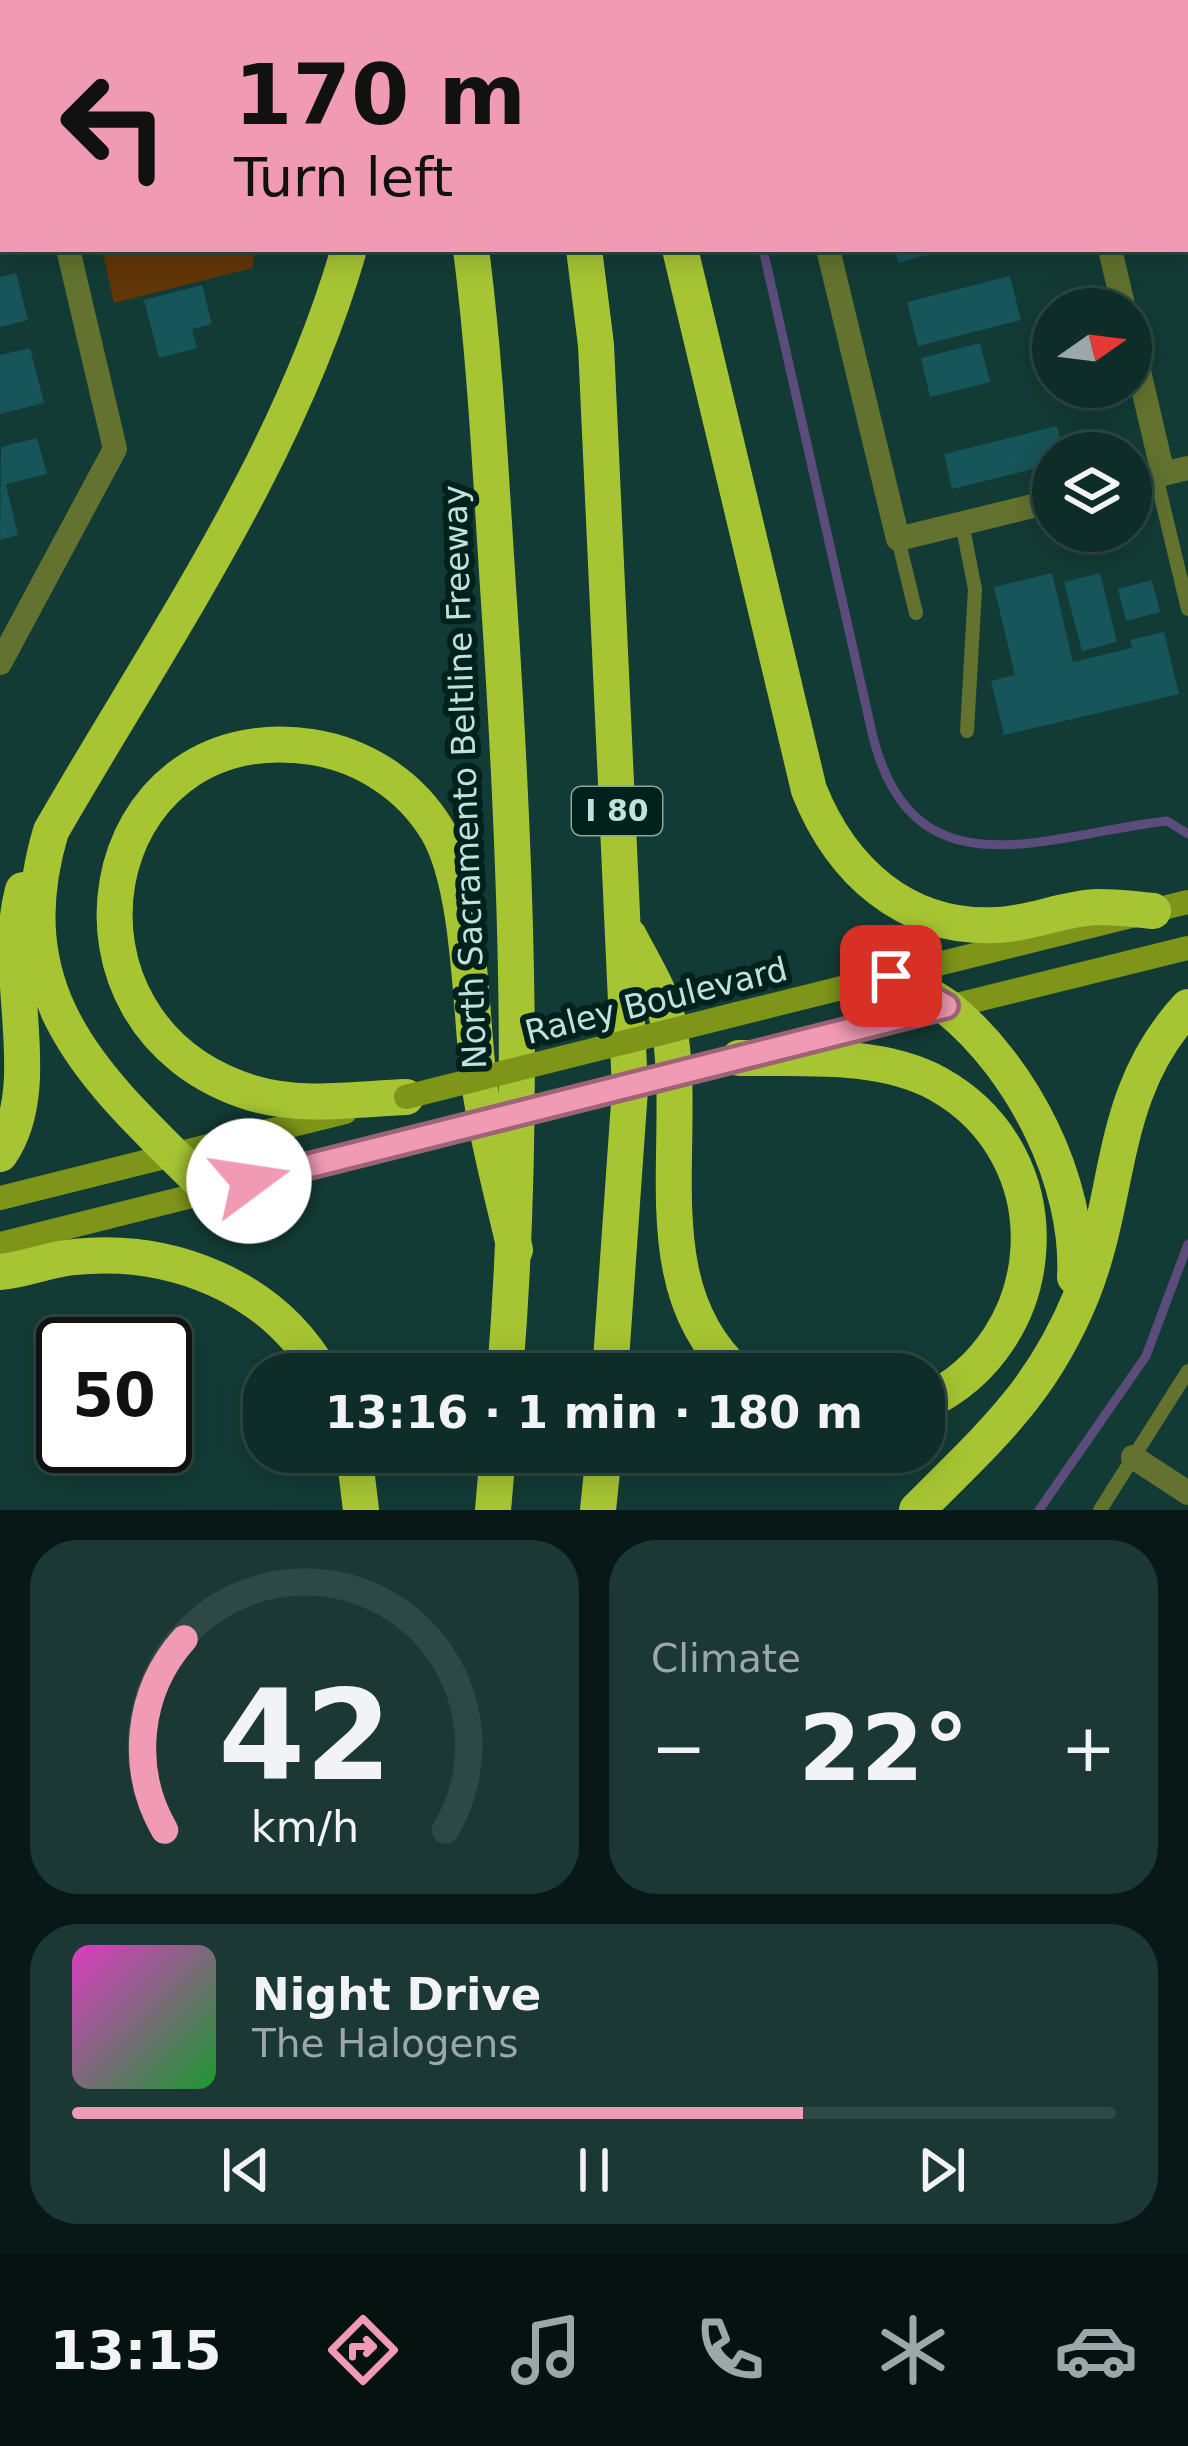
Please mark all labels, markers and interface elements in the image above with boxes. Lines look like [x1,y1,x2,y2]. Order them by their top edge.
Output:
text: 170 m [234,46,526,144]
icon: left [36,48,192,204]
text: Turn left [234,146,453,209]
north arrow [1032,288,1152,408]
map controls [1032,288,1152,552]
button: layers [1032,432,1152,552]
street label: North Sacramento Beltline Freeway [435,484,494,1070]
road number: I 80 [572,787,662,835]
pin [840,925,942,1027]
icon: arrive [858,943,924,1009]
street label: Raley Boulevard [521,949,791,1052]
position arrow [186,1118,312,1244]
speed limit sign: 50 [36,1317,192,1473]
text: 13:16 · 1 min · 180 m [325,1386,863,1439]
text: Climate [651,1636,801,1681]
text: 42 [218,1663,391,1808]
text: 22° [798,1696,969,1801]
text: − [651,1710,706,1787]
text: + [1061,1710,1116,1787]
text: km/h [250,1802,359,1852]
text: Night Drive [252,1968,541,2021]
text: The Halogens [252,2021,519,2066]
icon: previous [213,2137,279,2203]
icon: pause [561,2137,627,2203]
icon: next [909,2137,975,2203]
icon: directions [321,2308,405,2392]
icon: music [504,2308,588,2392]
icon: phone [688,2308,772,2392]
icon: climate [871,2308,955,2392]
icon: car [1054,2308,1138,2392]
text: 13:15 [50,2319,222,2382]

